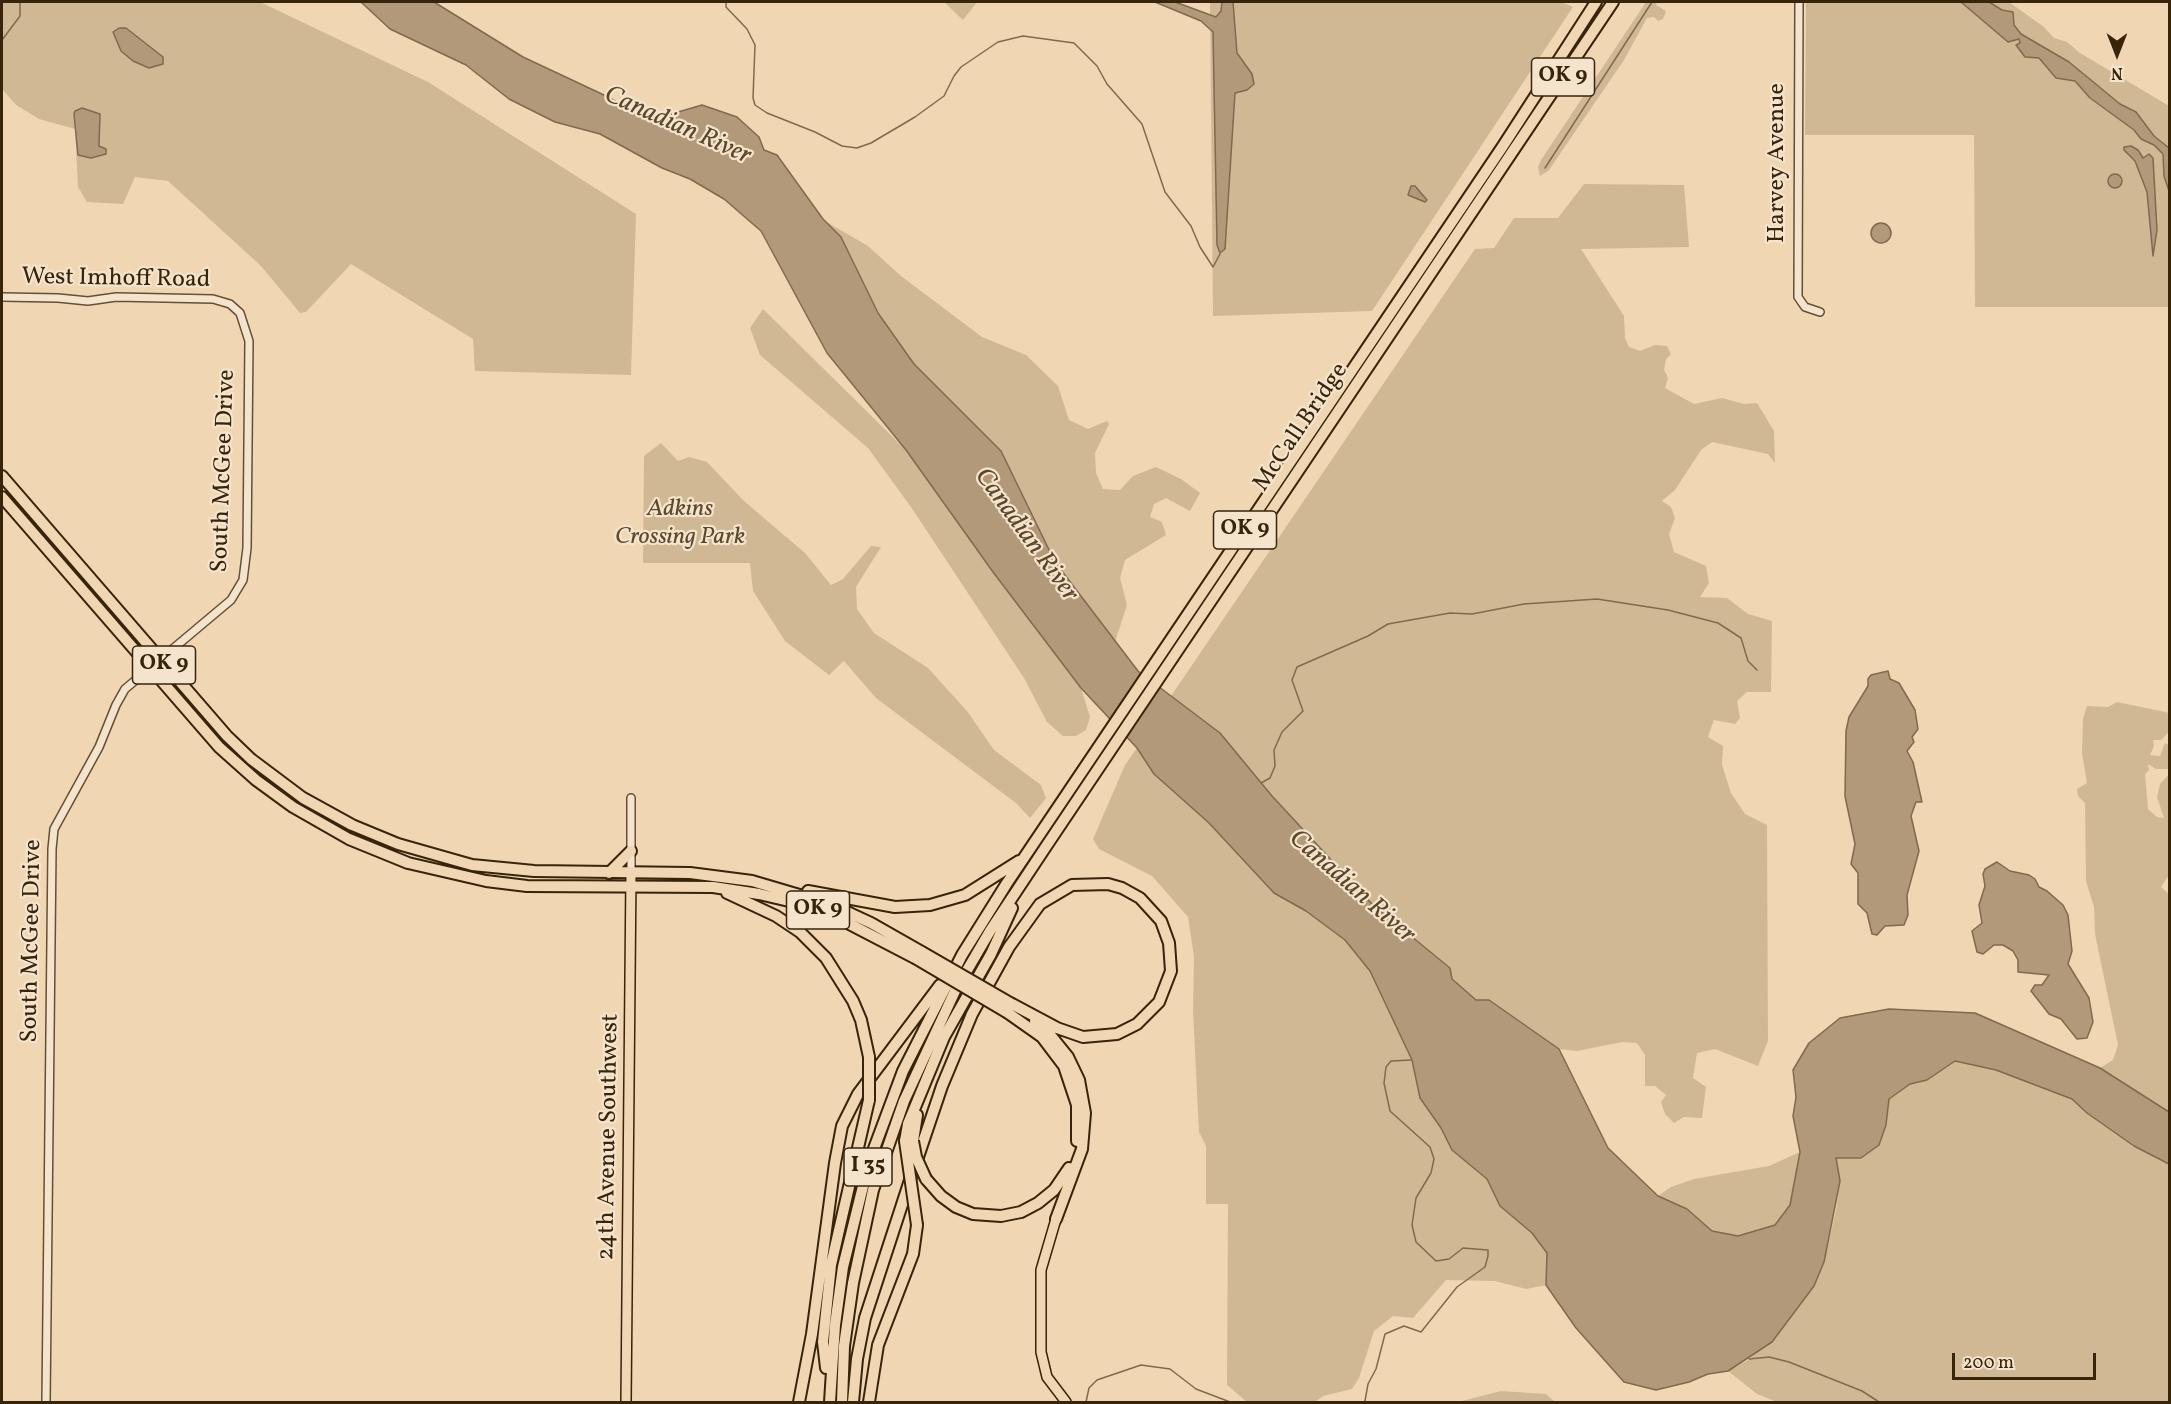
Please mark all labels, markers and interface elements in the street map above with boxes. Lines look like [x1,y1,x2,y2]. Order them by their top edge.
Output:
north arrow [2087,24,2147,84]
road number: OK 9 [1532,58,1594,96]
text: N [2111,61,2123,83]
water label: Canadian River [599,81,755,173]
street label: Harvey Avenue [1765,83,1793,243]
street label: West Imhoff Road [21,264,211,296]
street label: McCall Bridge [1248,358,1356,498]
street label: South McGee Drive [207,369,243,573]
water label: Canadian River [966,463,1084,609]
park label: Adkins Crossing Park [615,497,745,553]
road number: OK 9 [1214,511,1276,549]
road number: OK 9 [132,646,195,684]
water label: Canadian River [1281,824,1421,952]
street label: South McGee Drive [17,839,49,1043]
road number: OK 9 [786,891,850,929]
street label: 24th Avenue Southwest [593,1013,627,1261]
road number: I 35 [844,1148,892,1186]
scale bar [1955,1341,2099,1379]
text: 200 m [1963,1351,2014,1376]

